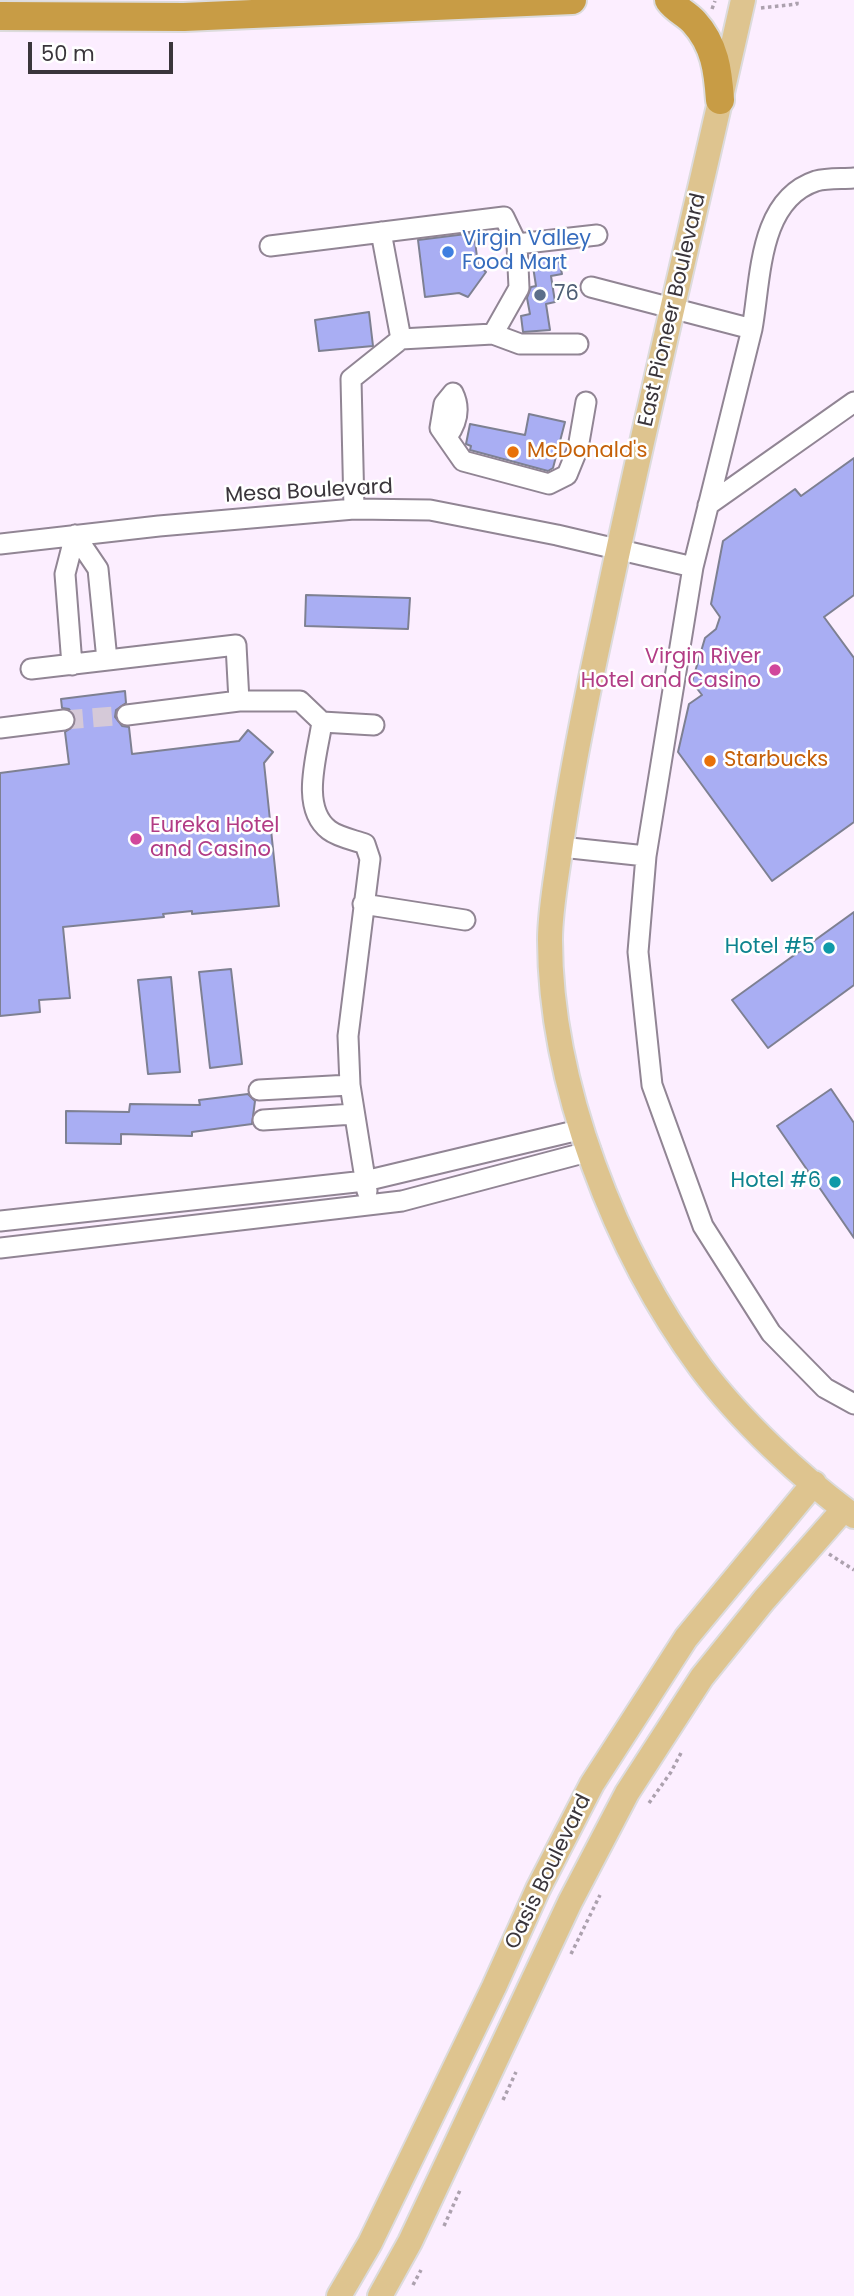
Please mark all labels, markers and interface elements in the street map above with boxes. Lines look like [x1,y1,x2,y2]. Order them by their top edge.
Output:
scale bar [32,28,177,72]
text: 50 m [41,39,95,68]
street label: East Pioneer Boulevard [634,191,712,429]
place label: Virgin Valley Food Mart [462,227,591,277]
marker: Virgin Valley Food Mart [440,244,456,260]
place label: 76 [554,282,579,308]
marker: 76 [532,287,548,303]
place label: McDonald's [527,439,647,465]
marker: McDonald's [505,444,521,460]
street label: Mesa Boulevard [225,475,393,509]
place label: Virgin River Hotel and Casino [581,645,761,695]
marker: Virgin River Hotel and Casino [767,662,783,678]
place label: Starbucks [724,748,828,774]
marker: Starbucks [702,753,718,769]
place label: Eureka Hotel and Casino [150,814,279,864]
marker: Eureka Hotel and Casino [128,831,144,847]
place label: Hotel #5 [725,935,815,961]
marker: Hotel #5 [821,940,837,956]
place label: Hotel #6 [731,1169,821,1195]
marker: Hotel #6 [827,1174,843,1190]
street label: Oasis Boulevard [501,1790,597,1954]

